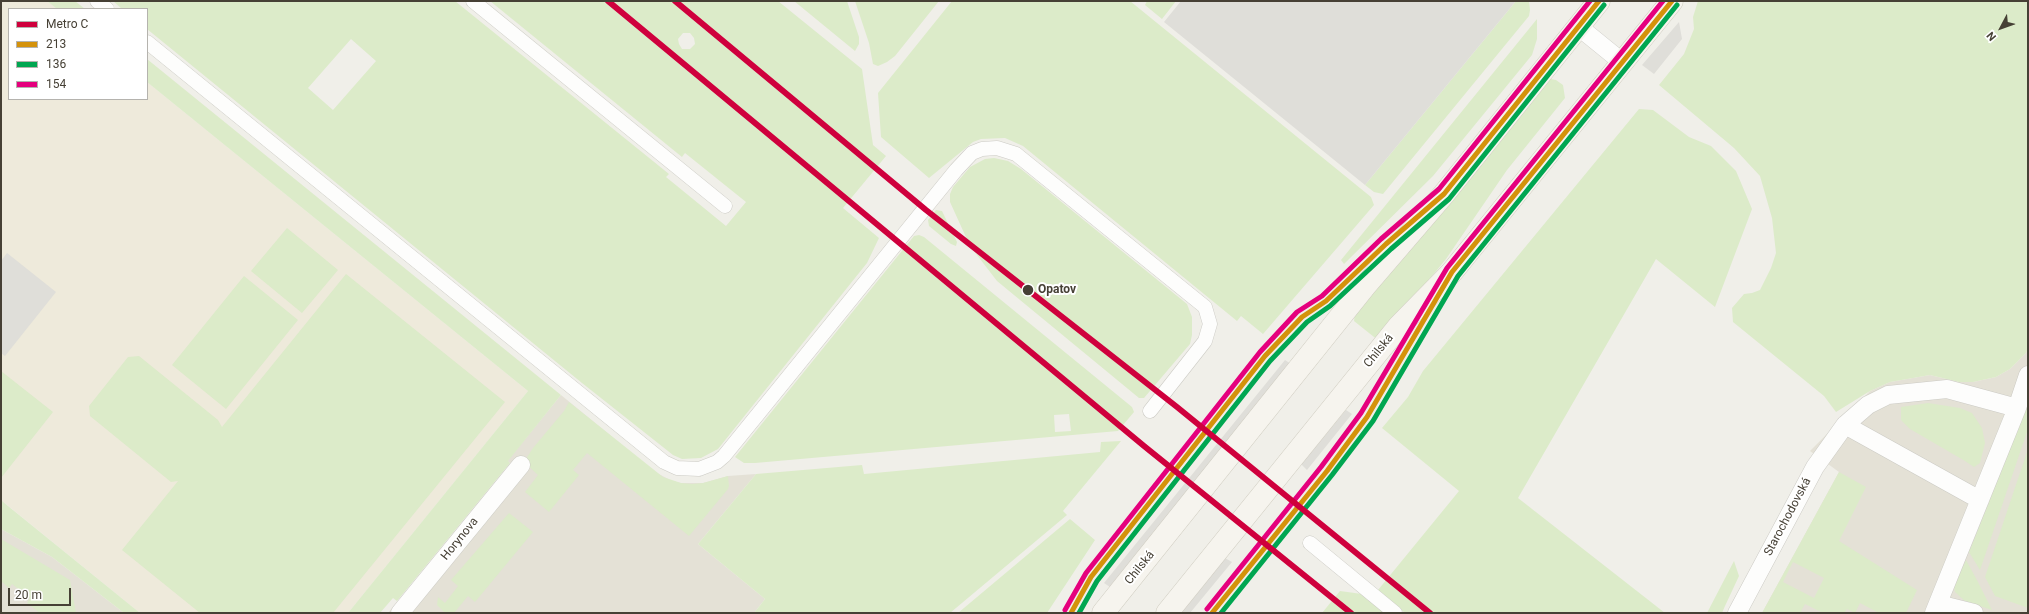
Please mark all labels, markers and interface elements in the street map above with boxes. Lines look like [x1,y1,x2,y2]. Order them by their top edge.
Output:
legend [8,8,148,100]
north arrow [1981,8,2021,48]
text: Metro C [46,17,88,31]
text: N [1984,29,1999,43]
text: 213 [46,37,66,51]
text: 136 [46,57,66,71]
text: 154 [46,77,66,91]
marker: Opatov [1021,283,1035,297]
place label: Opatov [1038,283,1076,297]
street label: Chilská [1361,331,1397,371]
street label: Starochodovská [1761,476,1815,558]
street label: Horynova [438,515,482,563]
street label: Chilská [1122,548,1158,588]
scale bar [10,580,73,606]
text: 20 m [15,588,42,602]

